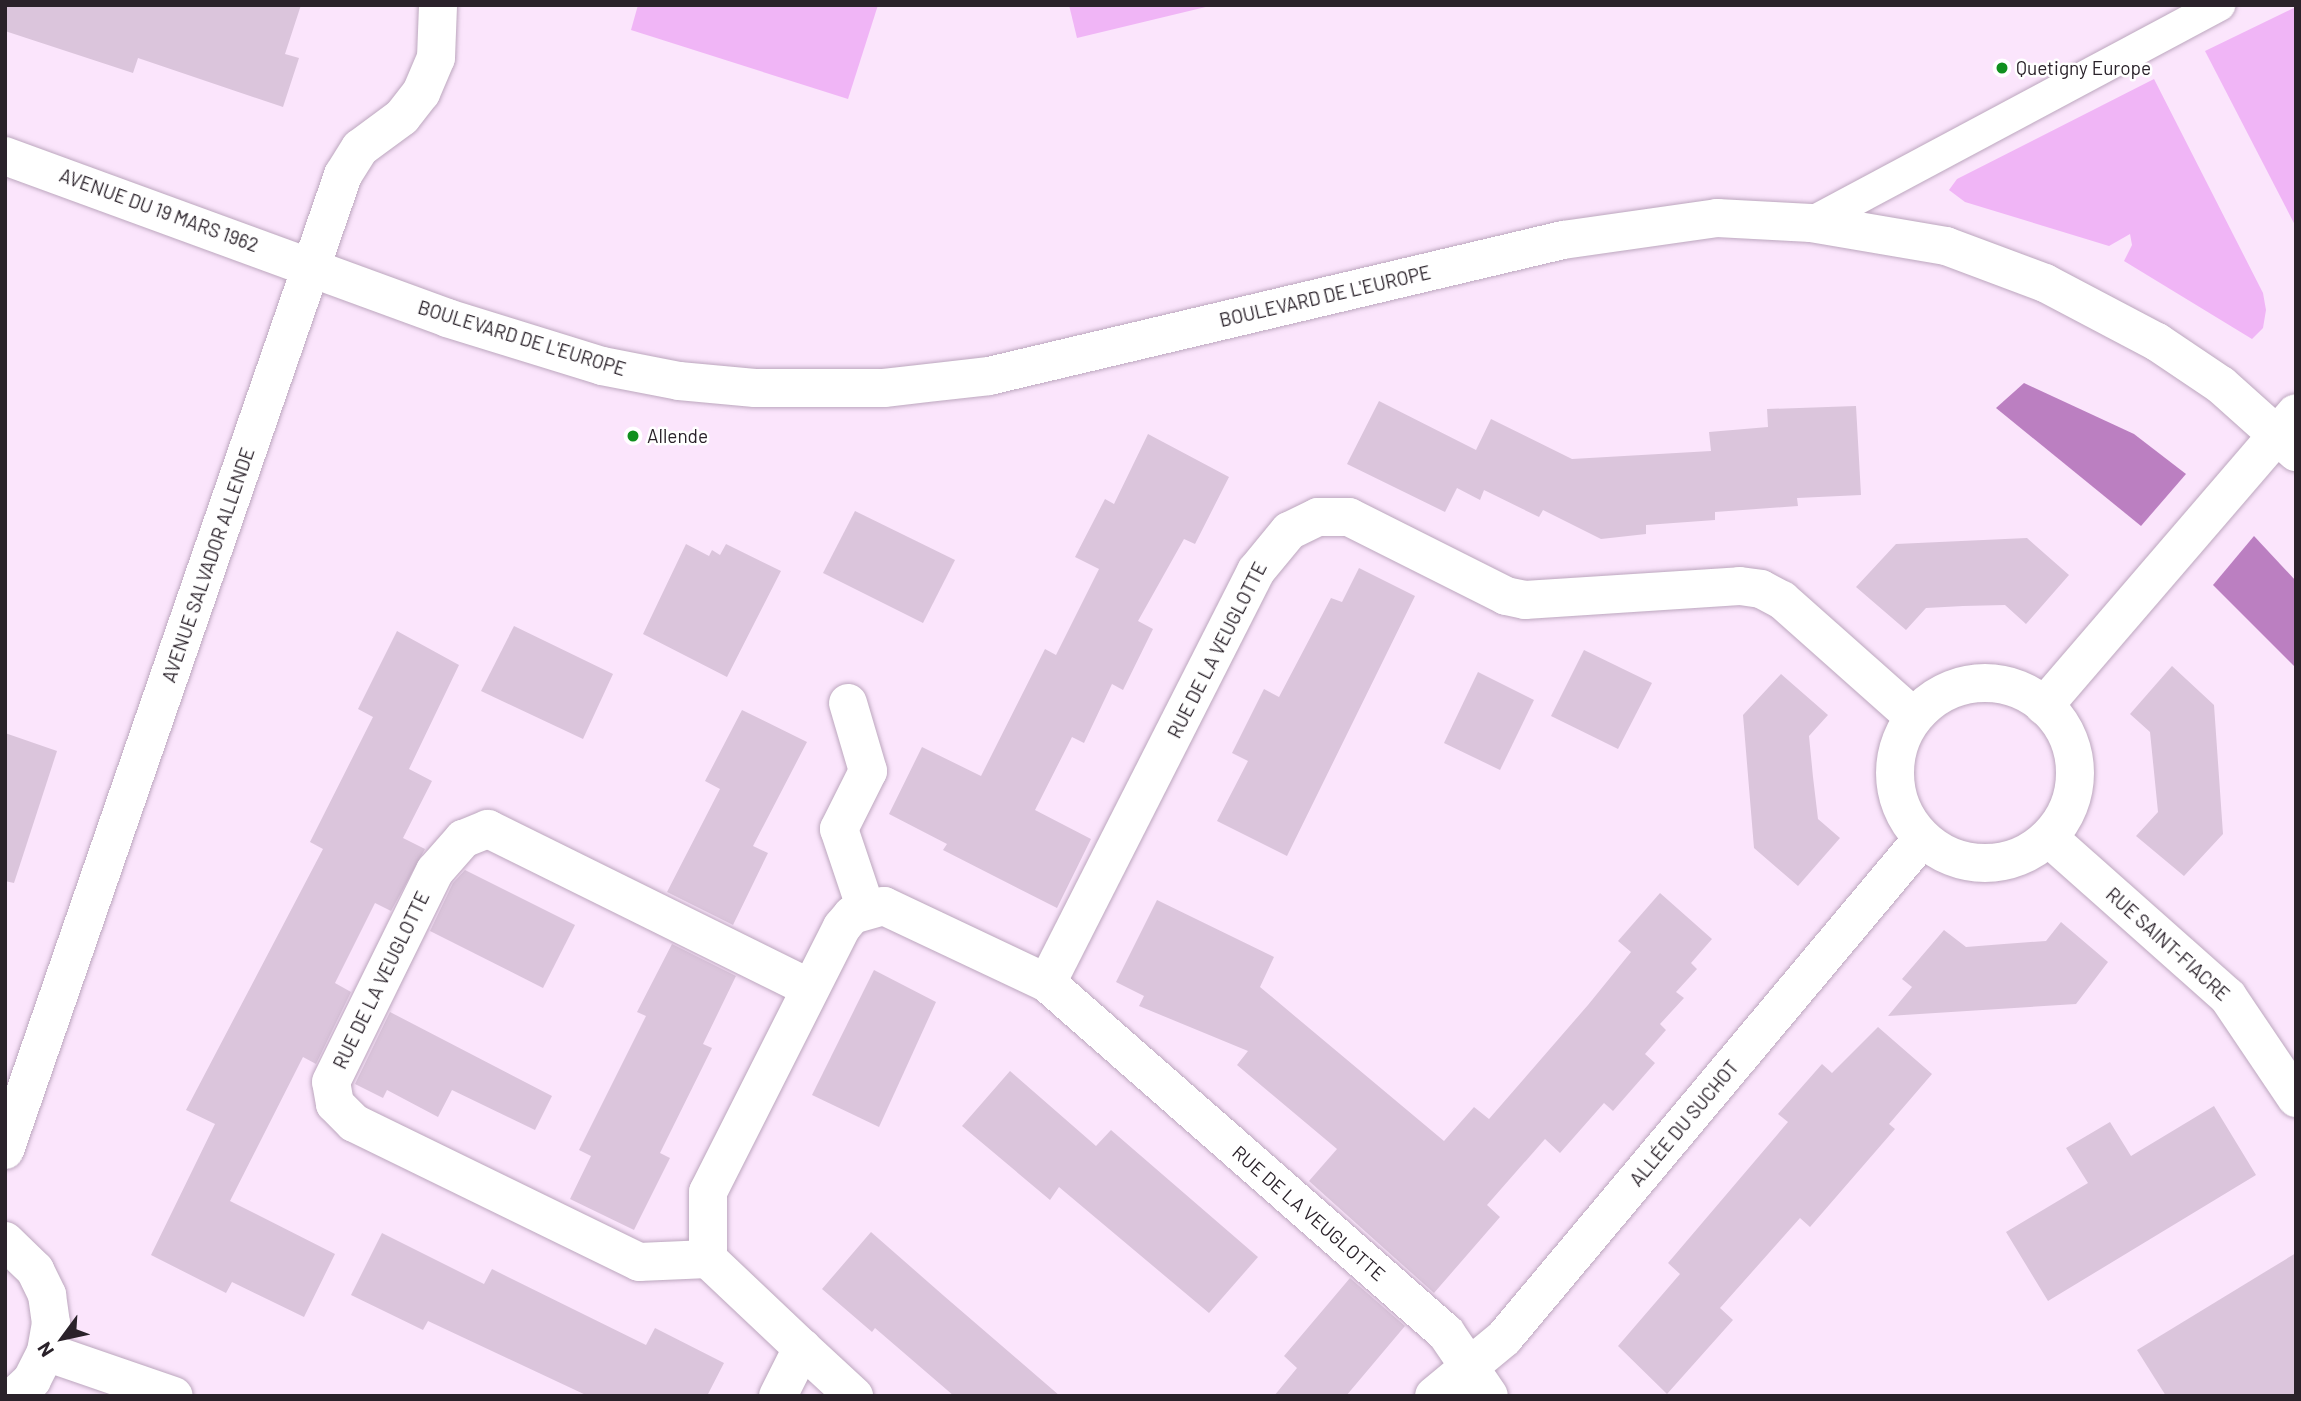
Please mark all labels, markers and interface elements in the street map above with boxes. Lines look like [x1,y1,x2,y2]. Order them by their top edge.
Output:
place label: Quetigny Europe [2016,57,2151,79]
marker: Quetigny Europe [1994,60,2010,76]
street label: AVENUE DU 19 MARS 1962 [57,163,261,257]
street label: BOULEVARD DE L'EUROPE [1217,261,1433,331]
street label: BOULEVARD DE L'EUROPE [415,295,629,381]
place label: Allende [647,425,708,447]
marker: Allende [625,428,641,444]
street label: AVENUE SALVADOR ALLENDE [157,445,259,685]
street label: RUE DE LA VEUGLOTTE [1163,558,1271,742]
street label: RUE SAINT-FIACRE [2102,883,2234,1005]
street label: RUE DE LA VEUGLOTTE [328,887,434,1073]
street label: ALLÉE DU SUCHOT [1625,1055,1743,1191]
street label: RUE DE LA VEUGLOTTE [1228,1140,1390,1286]
north arrow [28,1303,98,1373]
text: N [32,1338,58,1361]

